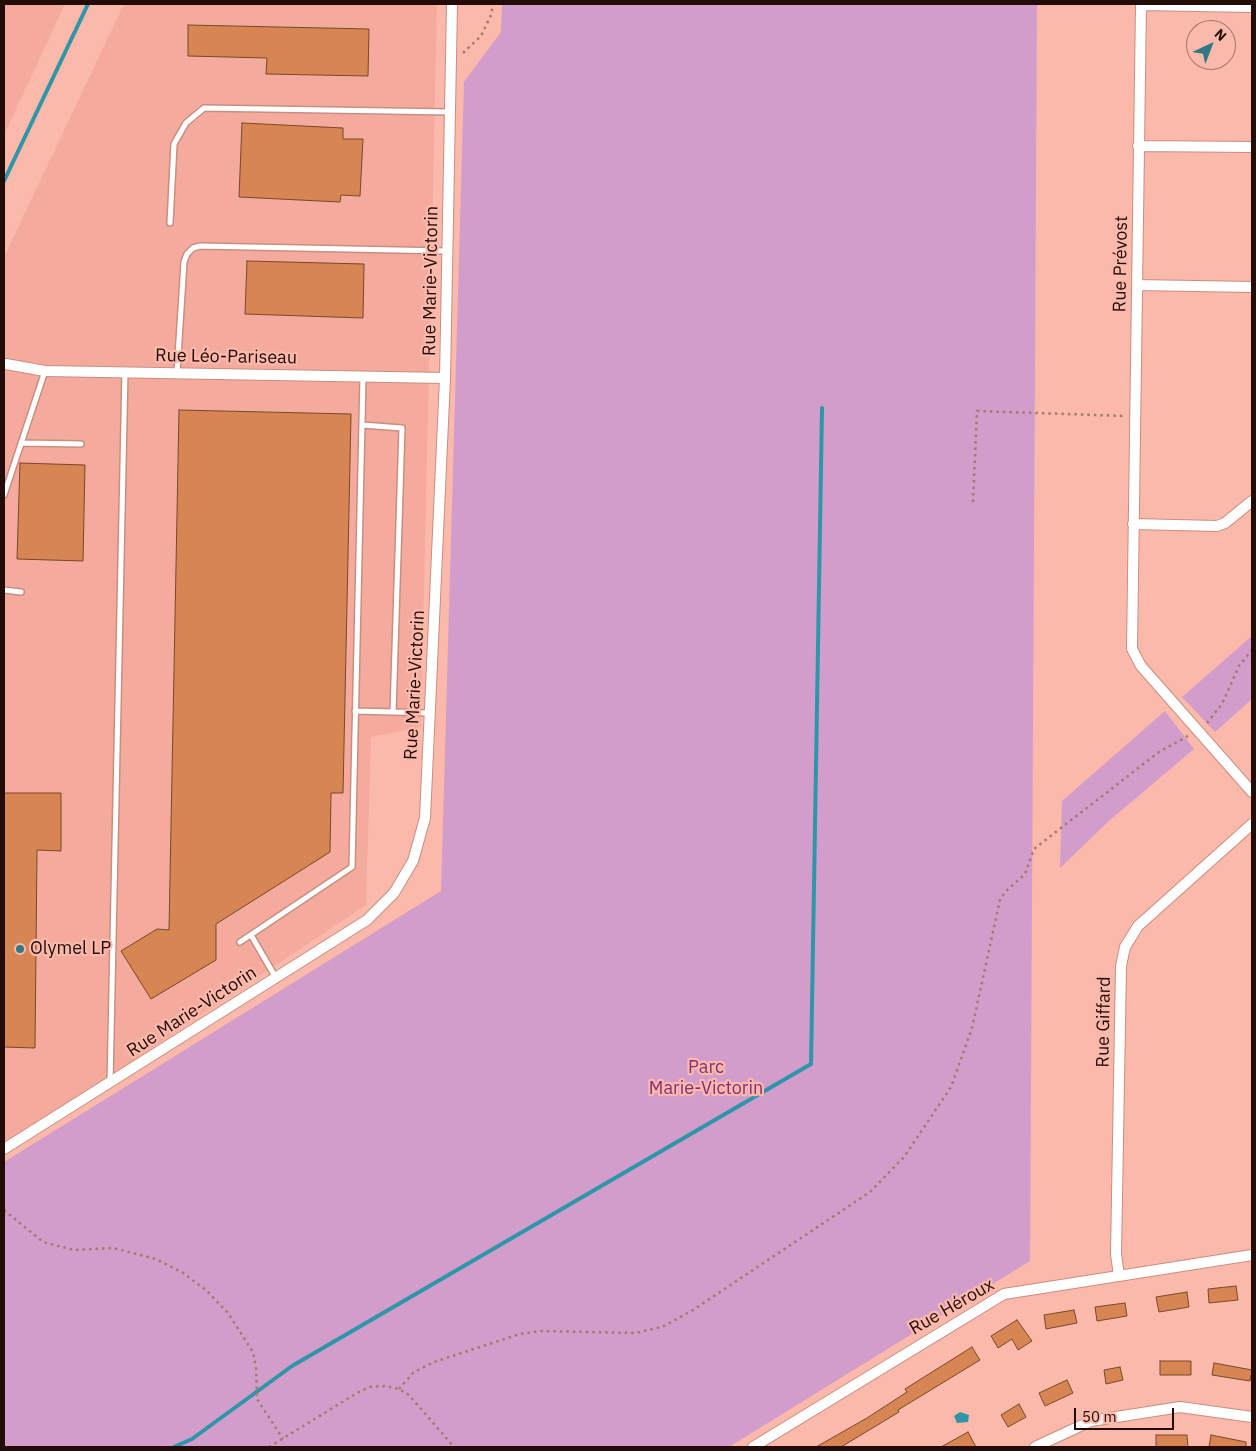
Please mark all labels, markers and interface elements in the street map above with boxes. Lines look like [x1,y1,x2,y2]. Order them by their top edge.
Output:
north arrow [1186,20,1236,70]
text: N [1211,25,1230,45]
street label: Rue Marie-Victorin [419,206,443,356]
street label: Rue Prévost [1109,216,1133,312]
street label: Rue Léo-Pariseau [155,345,297,369]
street label: Rue Marie-Victorin [400,609,430,761]
place label: Olymel LP [30,938,111,960]
marker: Olymel LP [14,943,26,955]
street label: Rue Marie-Victorin [123,962,261,1062]
street label: Rue Giffard [1092,976,1116,1068]
park label: Parc Marie-Victorin [649,1057,763,1100]
street label: Rue Héroux [906,1274,998,1340]
scale bar [1076,1398,1176,1430]
text: 50 m [1082,1407,1117,1426]

